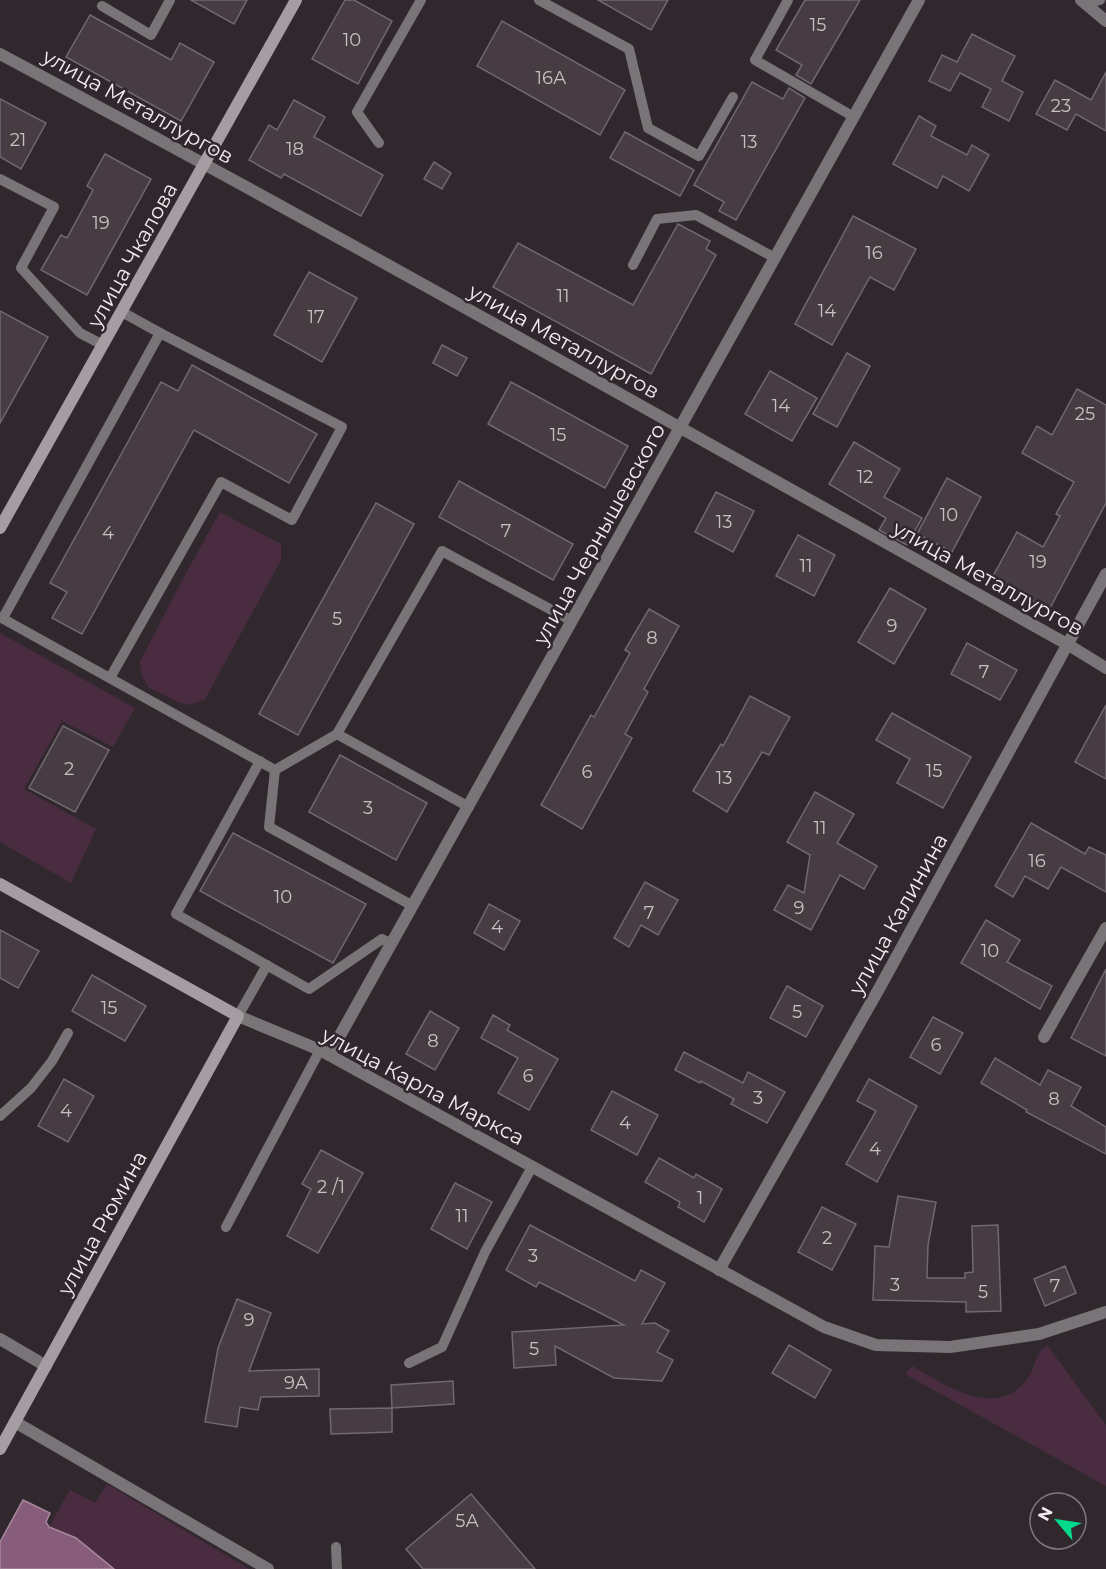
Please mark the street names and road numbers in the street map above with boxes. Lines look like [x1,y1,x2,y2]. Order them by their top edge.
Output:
street label: улица Металлургов [37,43,238,169]
street label: улица Чкалова [81,178,182,333]
street label: улица Металлургов [463,278,664,404]
street label: улица Чернышевского [527,419,670,650]
street label: улица Металлургов [887,515,1088,641]
street label: улица Калинина [843,829,953,1000]
street label: улица Карла Маркса [317,1021,529,1150]
street label: улица Рюмина [52,1146,152,1300]

